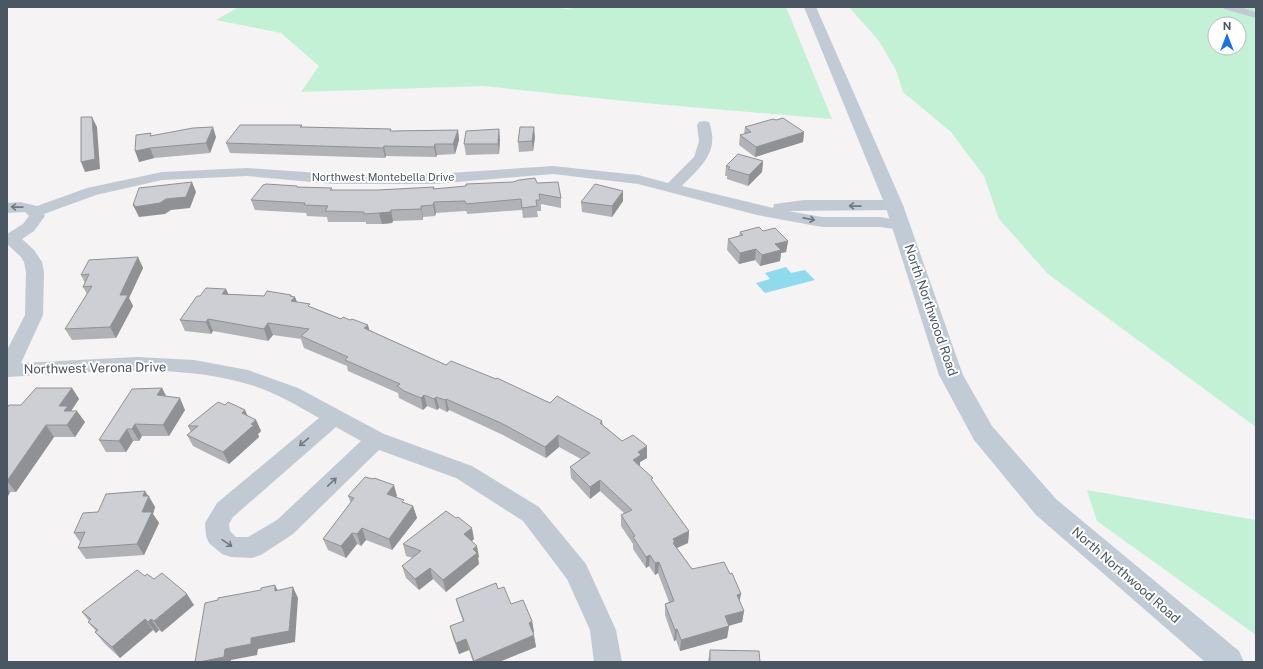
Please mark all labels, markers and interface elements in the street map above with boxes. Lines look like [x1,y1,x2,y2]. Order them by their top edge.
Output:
north arrow [1207,16,1247,56]
text: N [1223,20,1231,32]
street label: Northwest Montebella Drive [312,171,454,183]
one-way arrow [849,202,862,210]
one-way arrow [11,204,24,211]
one-way arrow [802,216,815,224]
street label: North Northwood Road [901,242,961,378]
street label: Northwest Verona Drive [24,359,166,377]
one-way arrow [299,438,309,447]
one-way arrow [327,478,337,487]
street label: North Northwood Road [1069,524,1183,626]
one-way arrow [221,539,232,547]

